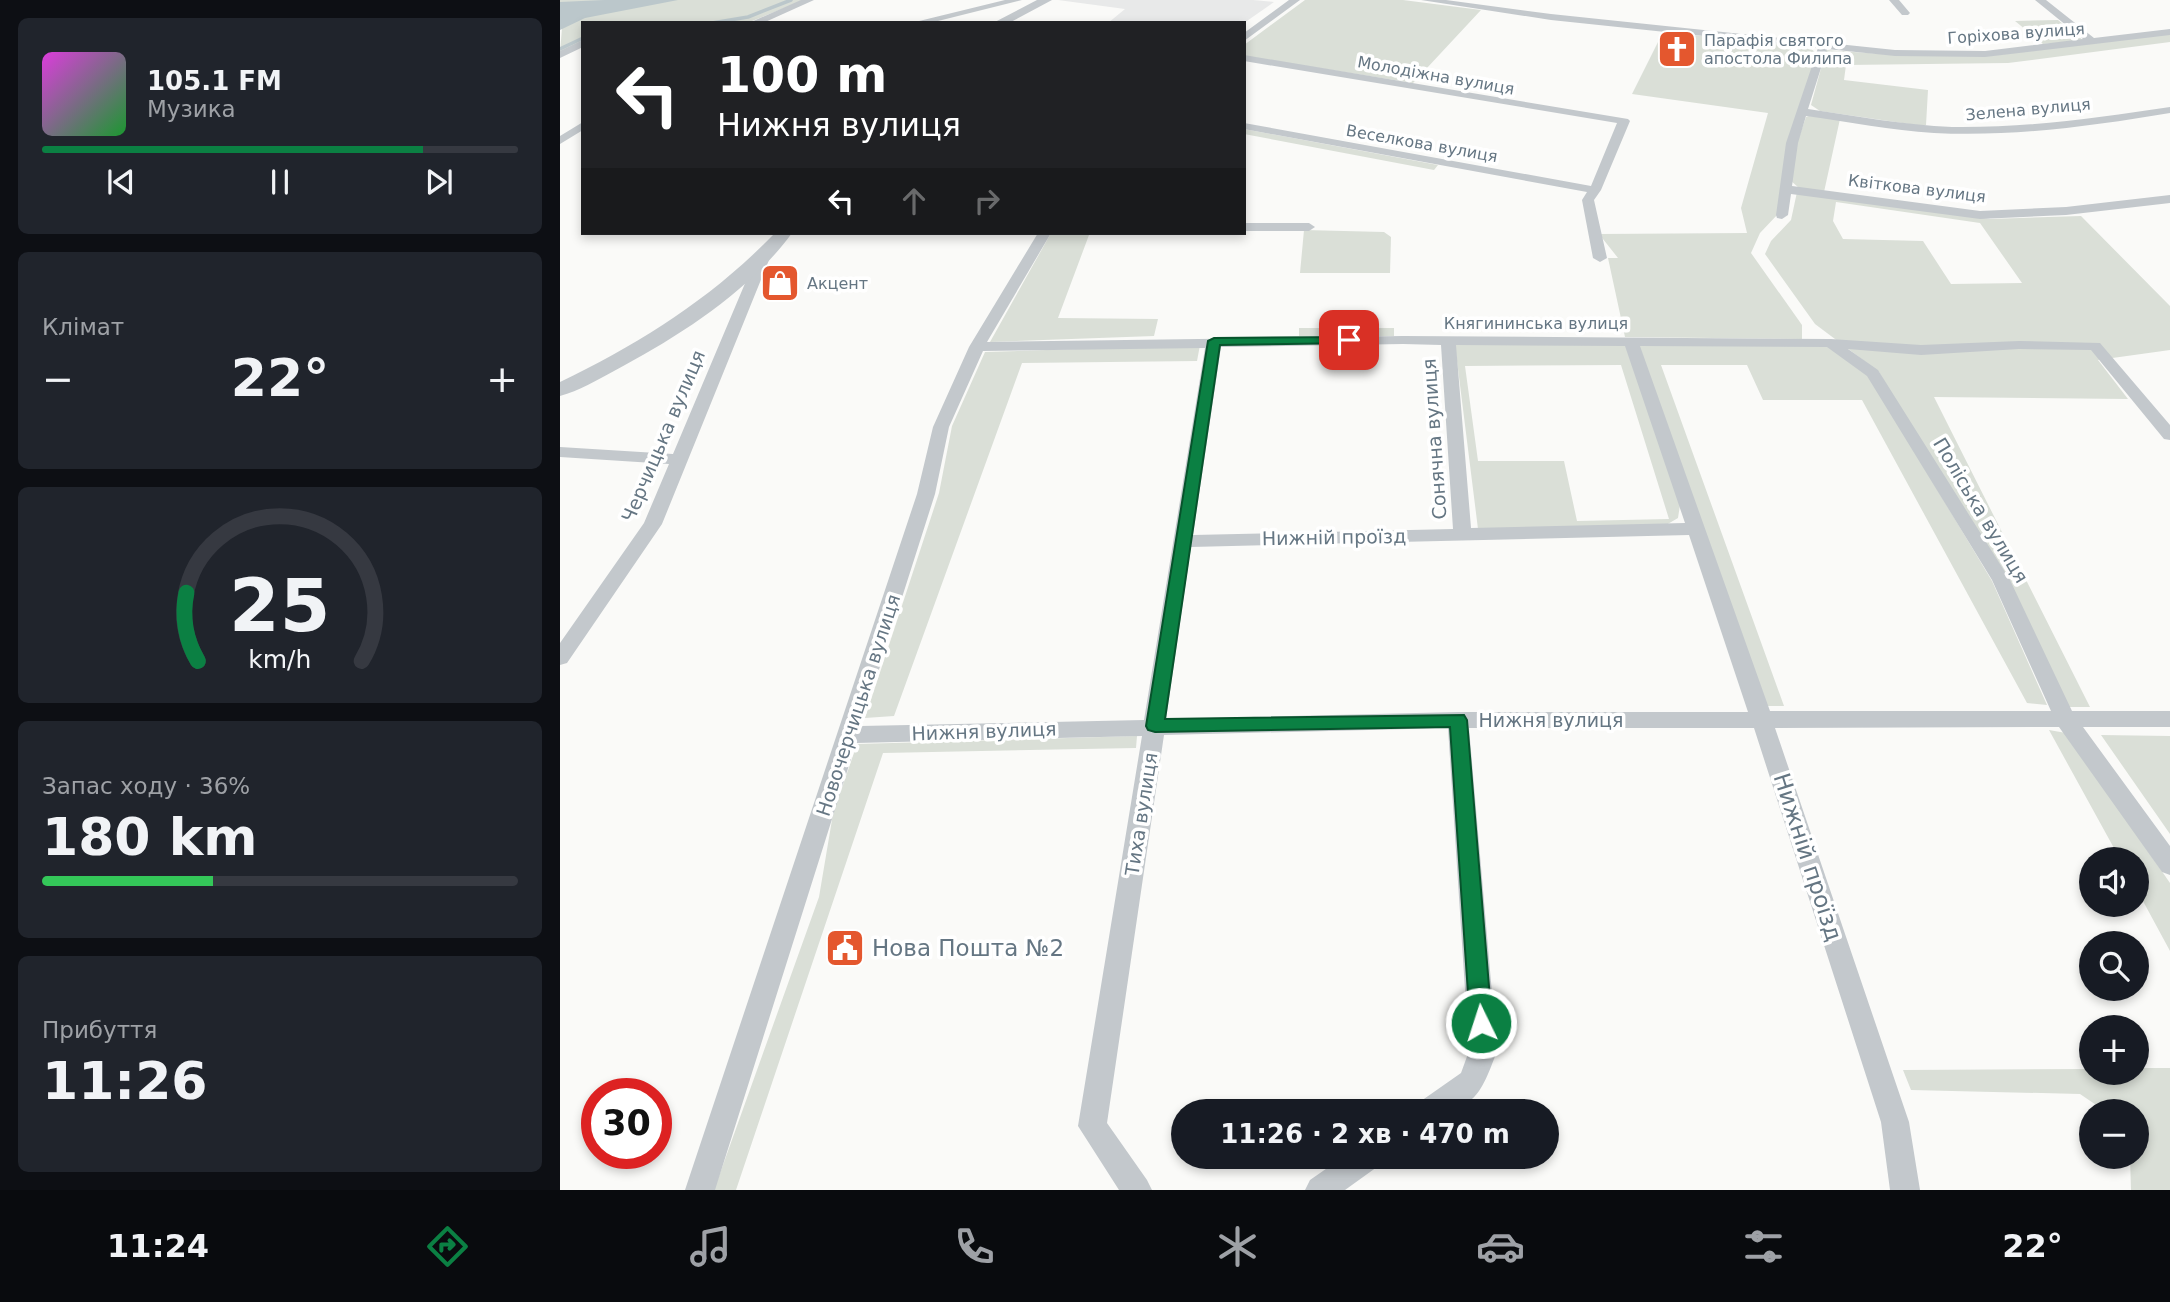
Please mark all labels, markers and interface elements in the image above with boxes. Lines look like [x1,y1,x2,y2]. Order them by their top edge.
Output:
street label: Горіхова вулиця [1947,19,2085,48]
church icon: Парафія святого апостола Филипа [1656,28,1698,70]
place label: Парафія святого апостола Филипа [1704,31,1852,68]
text: 100 m [717,47,887,104]
icon: left [602,49,693,140]
street label: Молодіжна вулиця [1356,52,1516,99]
text: 105.1 FM [147,66,282,96]
street label: Зелена вулиця [1965,95,2091,124]
text: Музика [147,96,236,122]
text: Нижня вулиця [717,106,961,144]
street label: Веселкова вулиця [1345,121,1499,166]
icon: previous [102,163,140,201]
icon: pause [261,163,299,201]
icon: next [420,163,458,201]
street label: Квіткова вулиця [1847,171,1987,206]
icon: left [822,182,860,220]
icon: ahead [895,182,933,220]
icon: right [968,182,1006,220]
shop icon: Акцент [759,262,801,304]
place label: Акцент [807,274,868,293]
pin [1319,310,1379,370]
text: Клімат [42,314,124,340]
street label: Княгининська вулиця [1444,314,1628,333]
icon: arrive [1330,321,1368,359]
street label: Черчицька вулиця [617,347,709,525]
text: 22° [231,348,329,408]
text: − [42,357,74,401]
text: + [486,357,518,401]
street label: Сонячна вулиця [1417,358,1451,520]
street label: Поліська вулиця [1929,433,2033,587]
street label: Нижній проїзд [1262,525,1406,549]
text: 25 [229,563,331,648]
street label: Новочерчицька вулиця [812,591,904,819]
text: km/h [248,645,312,674]
street label: Нижня вулиця [1479,709,1623,731]
street label: Нижня вулиця [911,717,1057,745]
street label: Тиха вулиця [1120,751,1162,878]
street label: Нижній проїзд [1769,770,1847,944]
text: Запас ходу · 36% [42,773,250,799]
text: 180 km [42,807,257,867]
map controls [2079,847,2149,1169]
button: sound [2079,847,2149,917]
public building icon: Нова Пошта №2 [824,927,866,969]
button: search [2079,931,2149,1001]
place label: Нова Пошта №2 [872,935,1064,961]
position arrow [1444,986,1518,1060]
button: + [2079,1015,2149,1085]
text: Прибуття [42,1017,157,1043]
text: 11:26 [42,1051,208,1111]
speed limit sign: 30 [581,1078,672,1169]
button: − [2079,1099,2149,1169]
text: 11:26 · 2 хв · 470 m [1220,1119,1510,1149]
icon: directions [423,1222,472,1271]
icon: music [686,1222,735,1271]
icon: phone [950,1222,999,1271]
icon: climate [1213,1222,1262,1271]
icon: car [1476,1222,1525,1271]
icon: filters [1739,1222,1788,1271]
text: 11:24 [107,1227,209,1265]
text: 22° [2002,1227,2063,1265]

